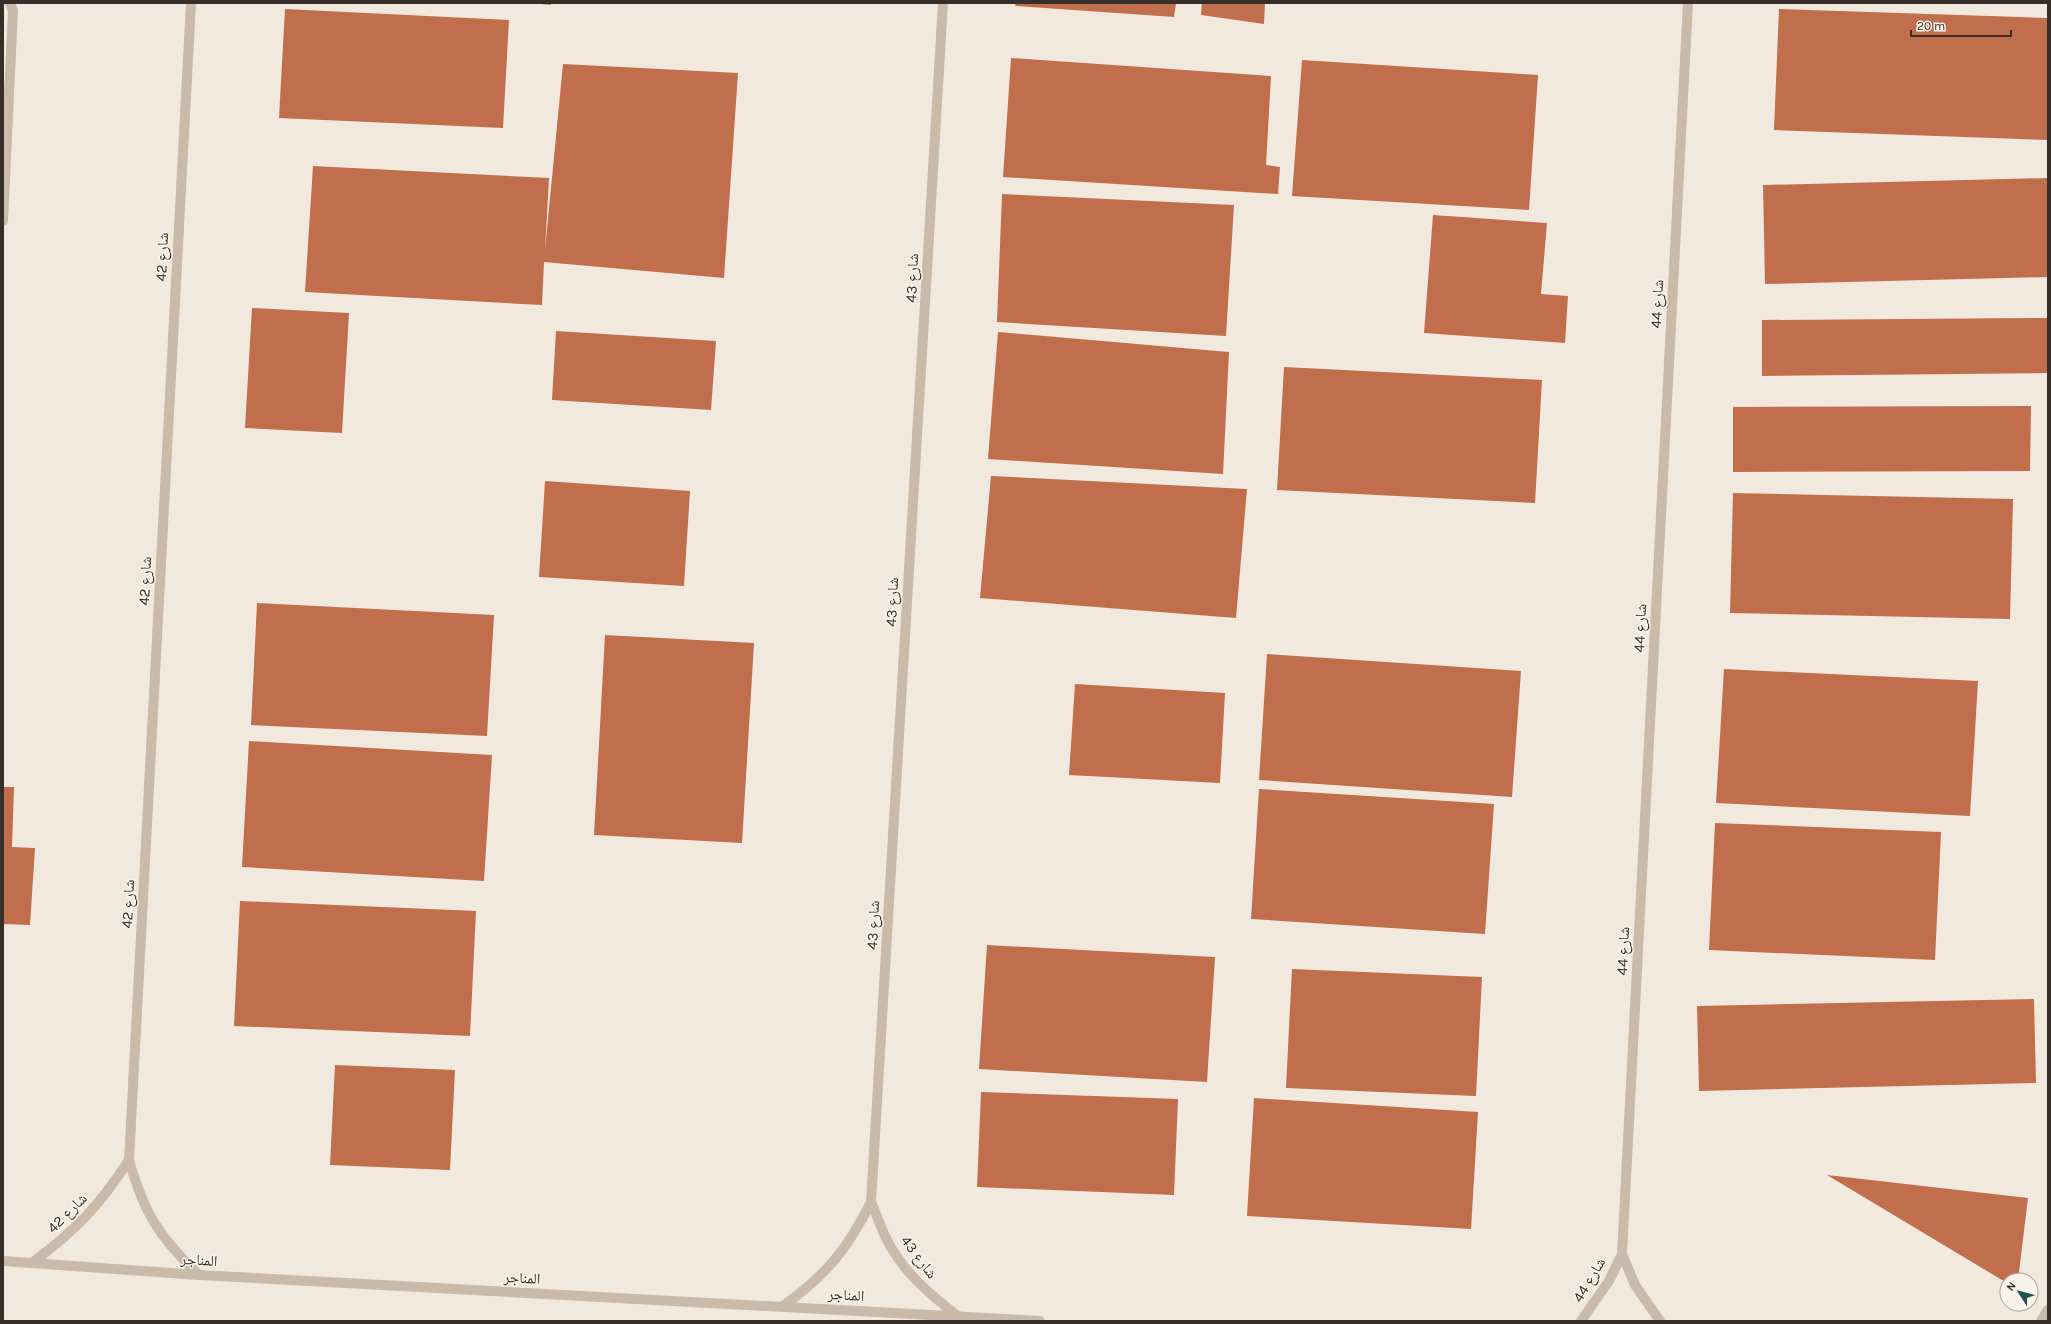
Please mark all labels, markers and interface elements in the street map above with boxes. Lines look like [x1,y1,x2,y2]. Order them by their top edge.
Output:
scale bar [1911,12,2011,38]
text: 20 m [1917,19,1945,33]
street label: شارع 42 [152,232,173,282]
street label: شارع 43 [902,253,923,303]
street label: شارع 44 [1647,279,1668,329]
street label: شارع 42 [135,556,156,606]
street label: شارع 43 [882,577,903,627]
street label: شارع 44 [1630,603,1651,653]
street label: شارع 42 [118,879,139,929]
street label: شارع 43 [863,900,884,950]
street label: شارع 44 [1613,926,1634,976]
street label: شارع 42 [43,1189,92,1237]
street label: شارع 43 [896,1232,941,1283]
street label: المناجر [179,1250,218,1270]
street label: شارع 44 [1569,1254,1610,1306]
street label: المناجر [502,1268,541,1288]
north arrow [1999,1272,2039,1312]
text: N [2004,1279,2019,1293]
street label: المناجر [826,1285,865,1305]

